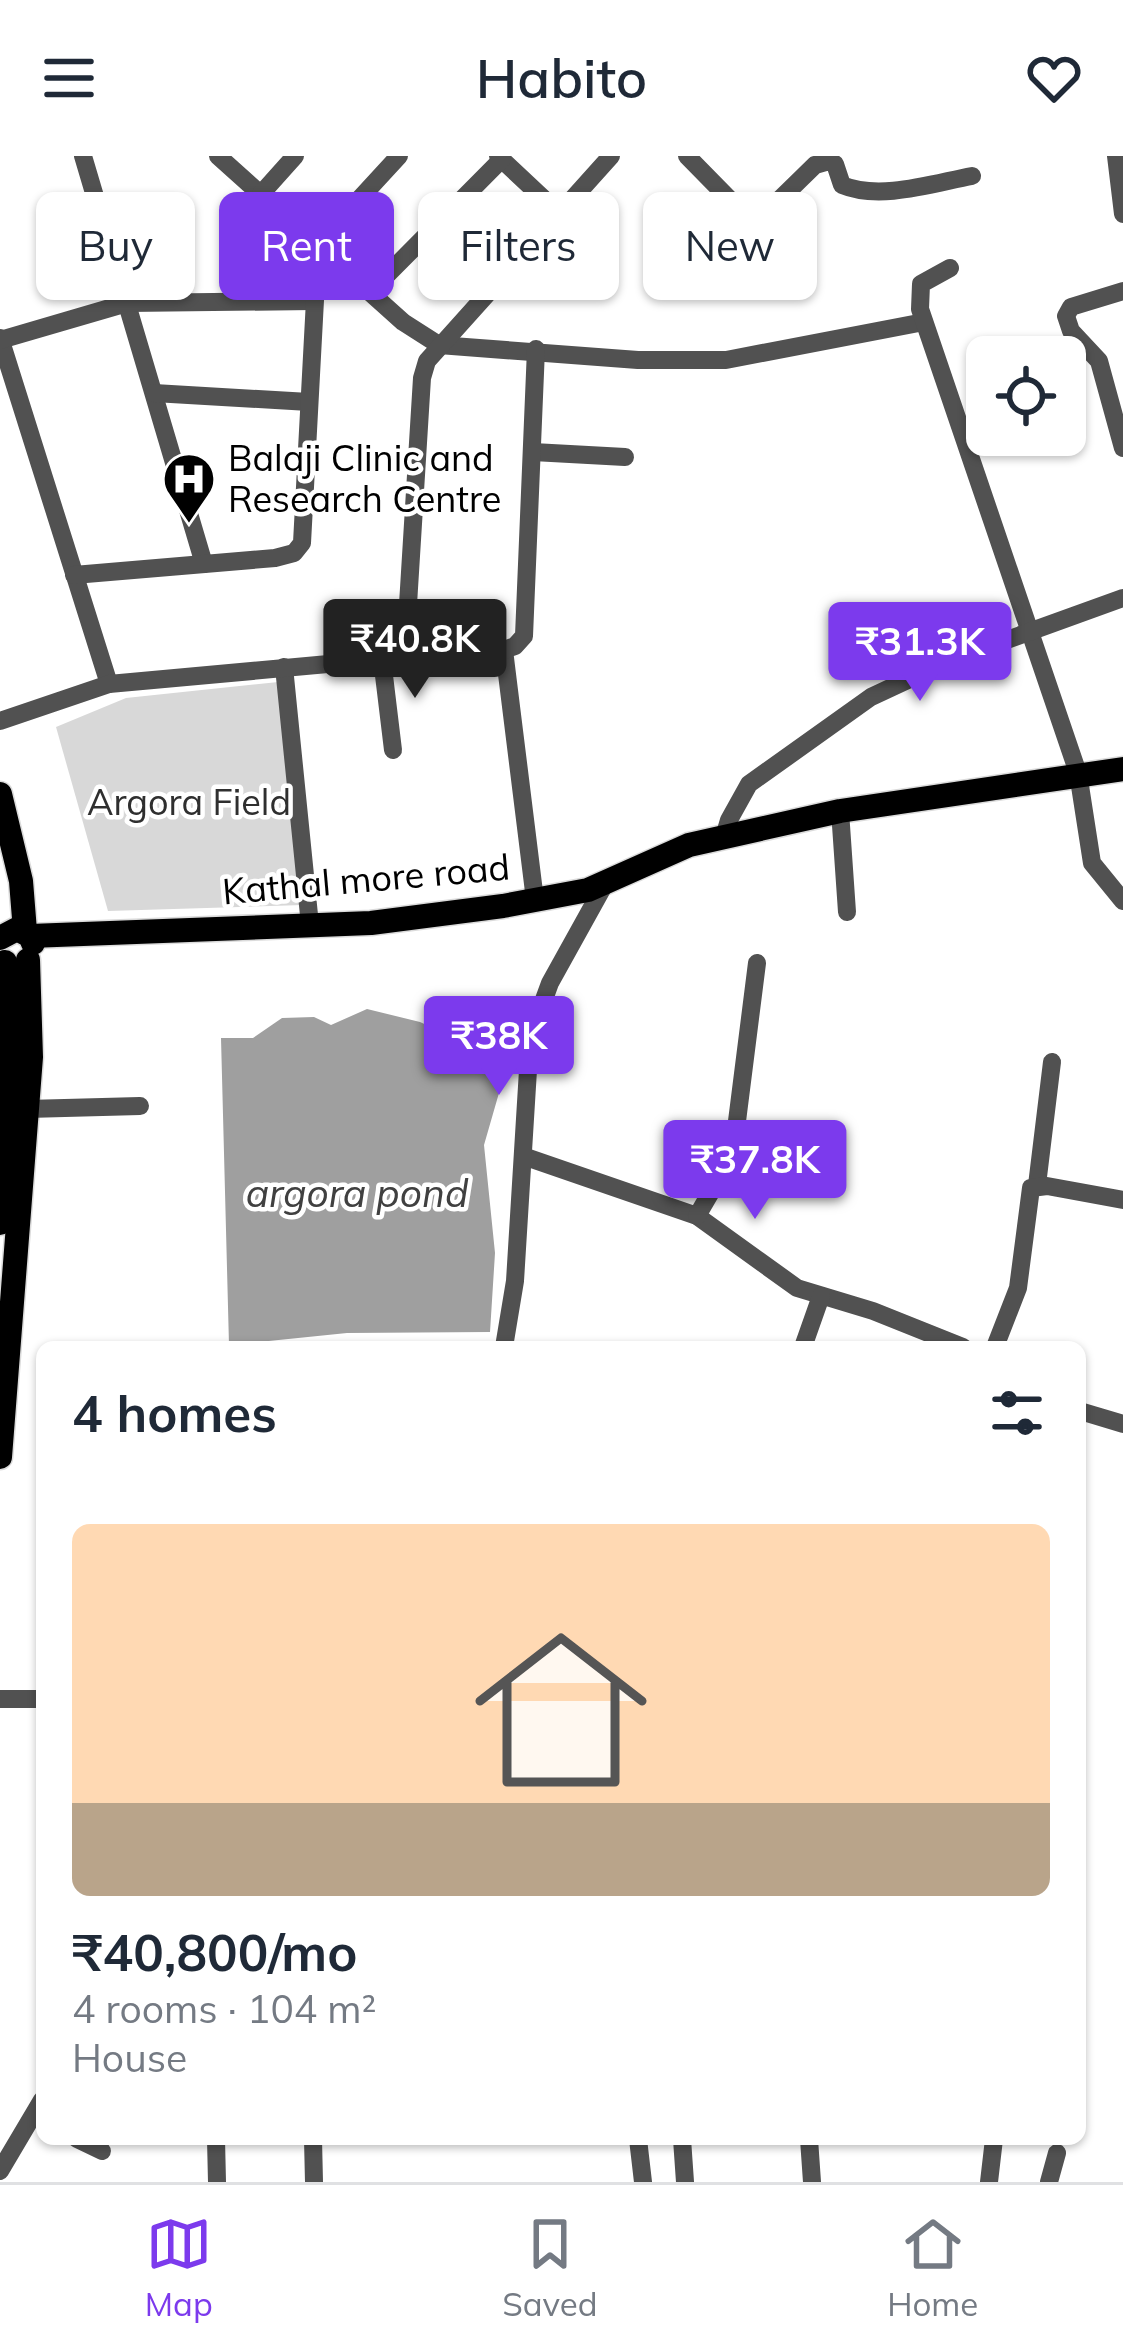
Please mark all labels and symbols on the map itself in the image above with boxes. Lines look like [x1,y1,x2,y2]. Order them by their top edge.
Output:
place label: Balaji Clinic and Research Centre [228,435,501,521]
hospital icon: Balaji Clinic and Research Centre [161,451,217,525]
pin: ₹40.8K [317,599,513,701]
pin: ₹31.3K [822,602,1018,704]
park label: Argora Field [87,779,291,824]
street label: Kathal more road [220,844,512,913]
pin: ₹38K [428,996,570,1098]
pin: ₹37.8K [657,1120,853,1222]
water label: argora pond [246,1168,469,1217]

